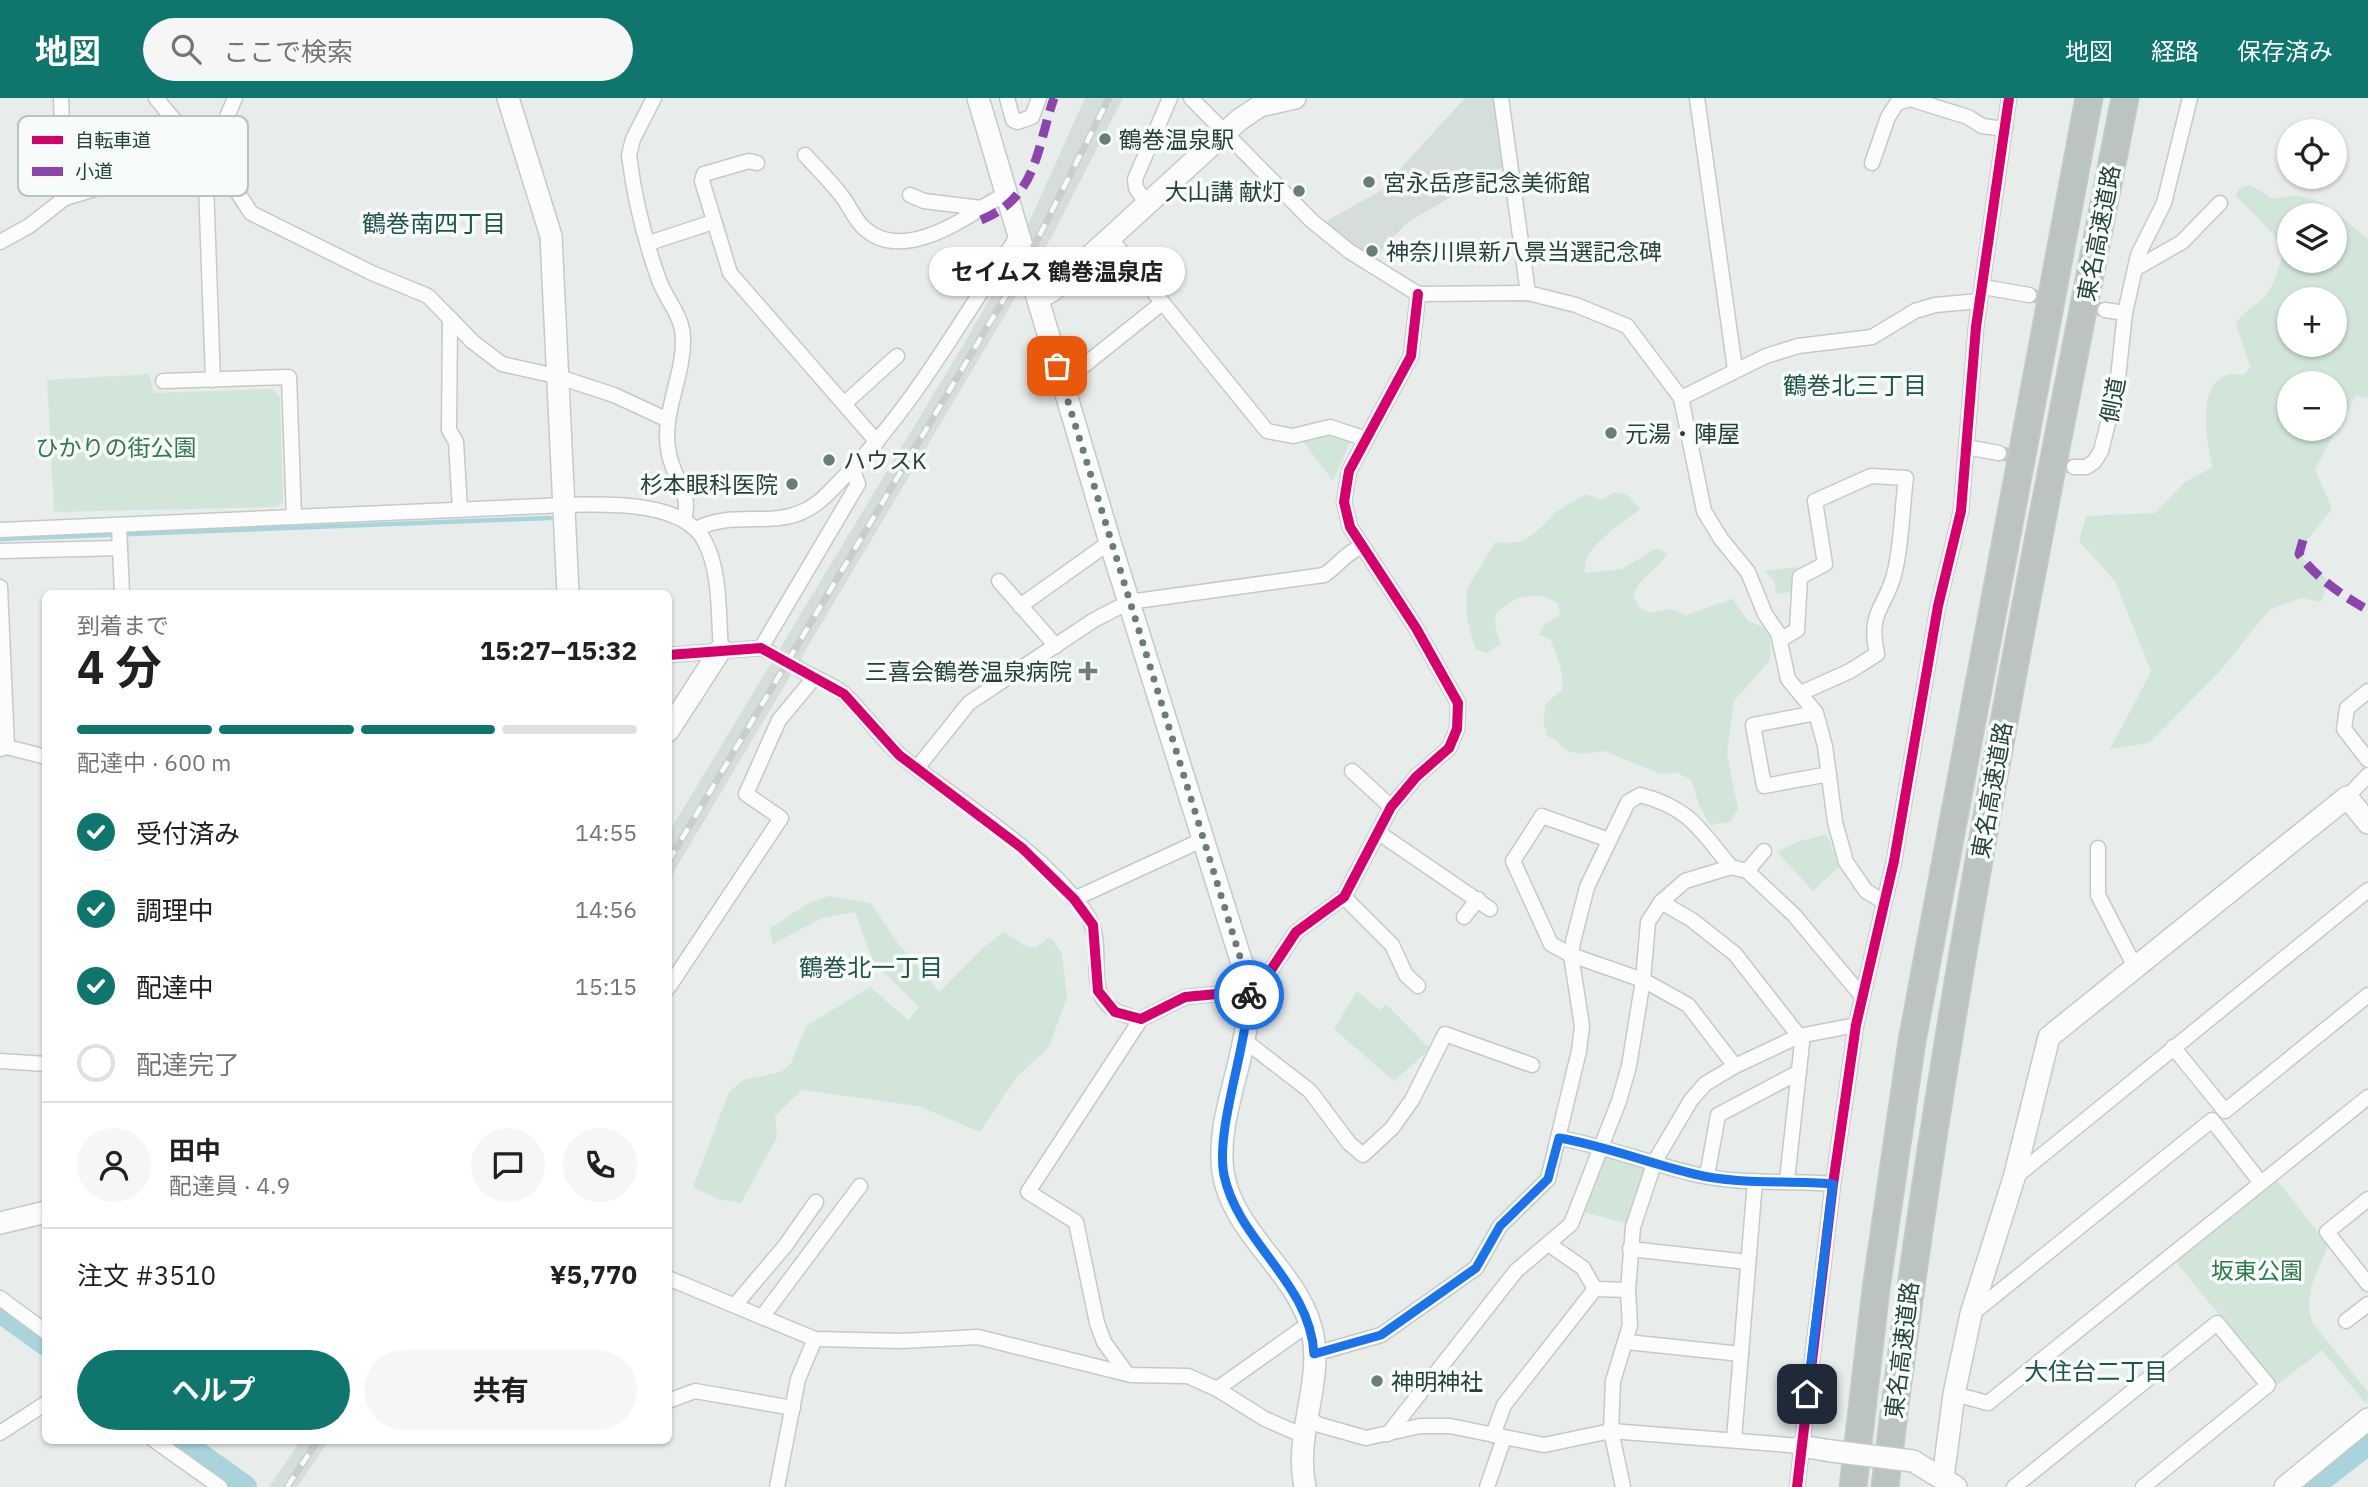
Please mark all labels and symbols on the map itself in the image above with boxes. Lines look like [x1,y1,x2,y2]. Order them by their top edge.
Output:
legend [18,116,248,196]
place label: 鶴巻温泉駅 [1119,124,1234,154]
text: 自転車道 [75,128,151,152]
marker: 鶴巻温泉駅 [1097,131,1113,147]
text: 小道 [75,159,113,183]
street label: 東名高速道路 [2070,162,2126,304]
place label: 宮永岳彦記念美術館 [1383,167,1590,197]
marker: 宮永岳彦記念美術館 [1361,174,1377,190]
place label: 大山講 献灯 [1165,176,1285,206]
marker: 大山講 献灯 [1291,183,1307,199]
district label: 鶴巻南四丁目 [362,207,506,239]
place label: 神奈川県新八景当選記念碑 [1386,236,1662,266]
marker: 神奈川県新八景当選記念碑 [1364,243,1380,259]
callout: セイムス 鶴巻温泉店 [929,247,1185,296]
pin [1027,336,1087,396]
district label: 鶴巻北三丁目 [1783,369,1927,401]
street label: 側道 [2093,375,2131,425]
place label: 元湯・陣屋 [1625,418,1740,448]
marker: 元湯・陣屋 [1603,425,1619,441]
park label: ひかりの街公園 [36,432,197,462]
place label: ハウスK [843,445,927,475]
marker: ハウスK [821,452,837,468]
place label: 杉本眼科医院 [640,469,778,499]
marker: 杉本眼科医院 [784,476,800,492]
place label: 三喜会鶴巻温泉病院 [865,656,1072,686]
marker: 三喜会鶴巻温泉病院 [1078,661,1098,681]
street label: 東名高速道路 [1964,719,2018,861]
district label: 鶴巻北一丁目 [799,951,943,983]
courier [1214,960,1284,1030]
park label: 坂東公園 [2211,1255,2303,1285]
street label: 東名高速道路 [1878,1280,1924,1420]
district label: 大住台二丁目 [2024,1355,2168,1387]
pin [1777,1364,1837,1424]
place label: 神明神社 [1391,1366,1483,1396]
marker: 神明神社 [1369,1373,1385,1389]

